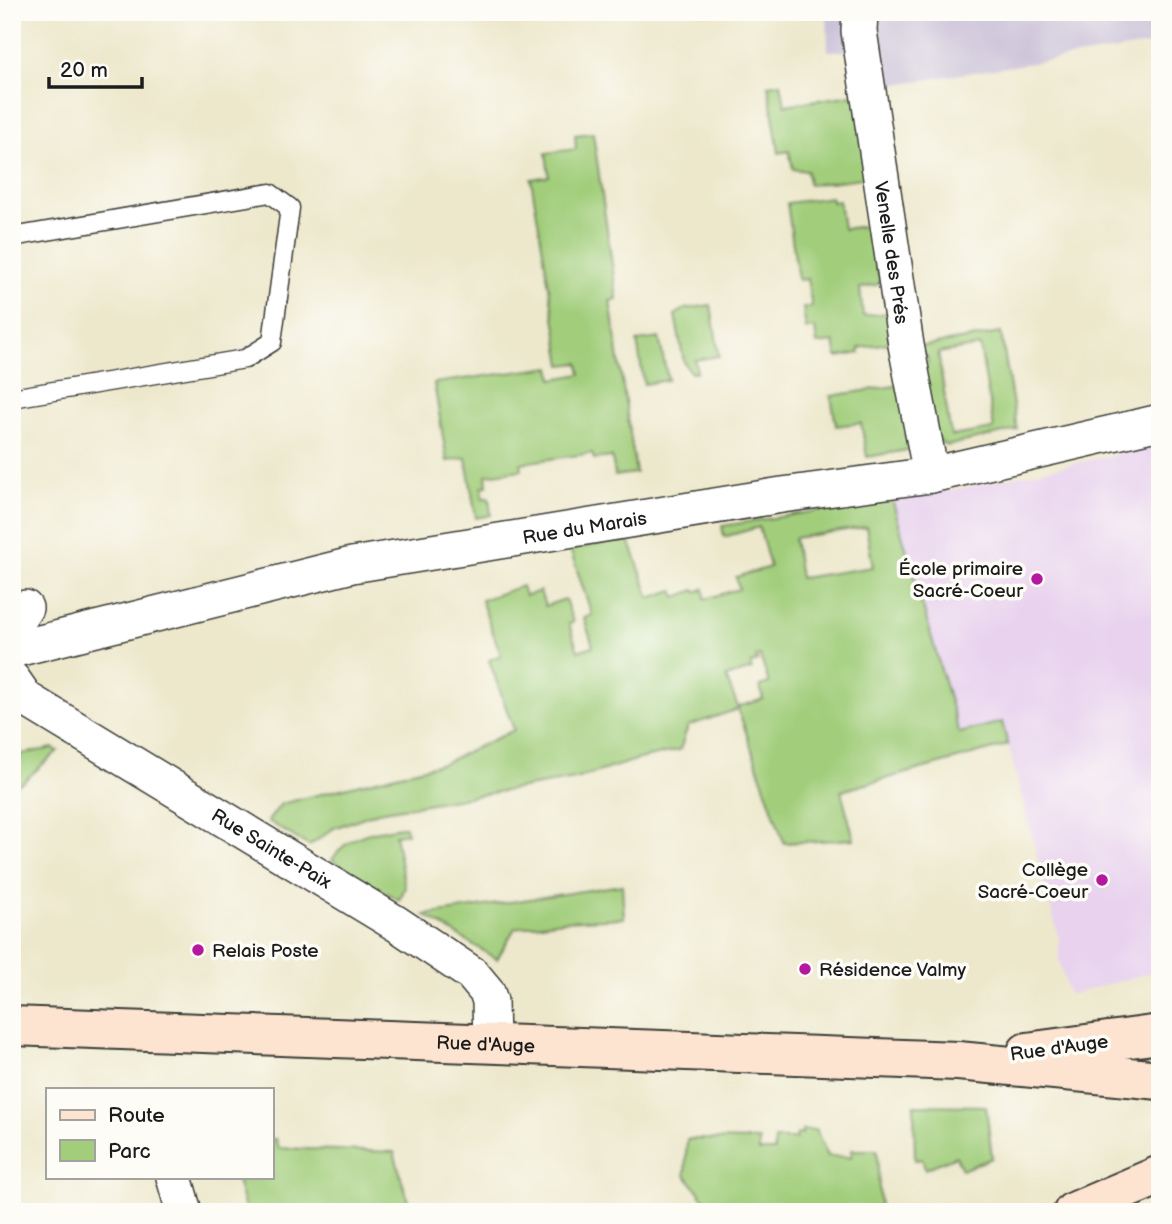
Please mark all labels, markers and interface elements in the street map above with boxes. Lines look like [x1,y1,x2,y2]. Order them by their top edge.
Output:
scale bar [49,46,142,90]
text: 20 m [60,58,108,83]
street label: Venelle des Prés [869,180,913,326]
street label: Rue du Marais [521,507,648,550]
place label: École primaire Sacré-Coeur [899,557,1024,603]
marker: École primaire Sacré-Coeur [1029,571,1045,587]
street label: Rue Sainte-Paix [207,804,335,895]
place label: Collège Sacré-Coeur [978,859,1089,904]
marker: Collège Sacré-Coeur [1094,872,1110,888]
place label: Relais Poste [212,940,319,963]
marker: Relais Poste [190,942,206,958]
place label: Résidence Valmy [819,959,967,982]
marker: Résidence Valmy [797,961,813,977]
street label: Rue d'Auge [1009,1030,1110,1067]
street label: Rue d'Auge [436,1032,535,1058]
legend [46,1088,273,1178]
text: Route [108,1103,165,1128]
text: Parc [108,1139,151,1164]

